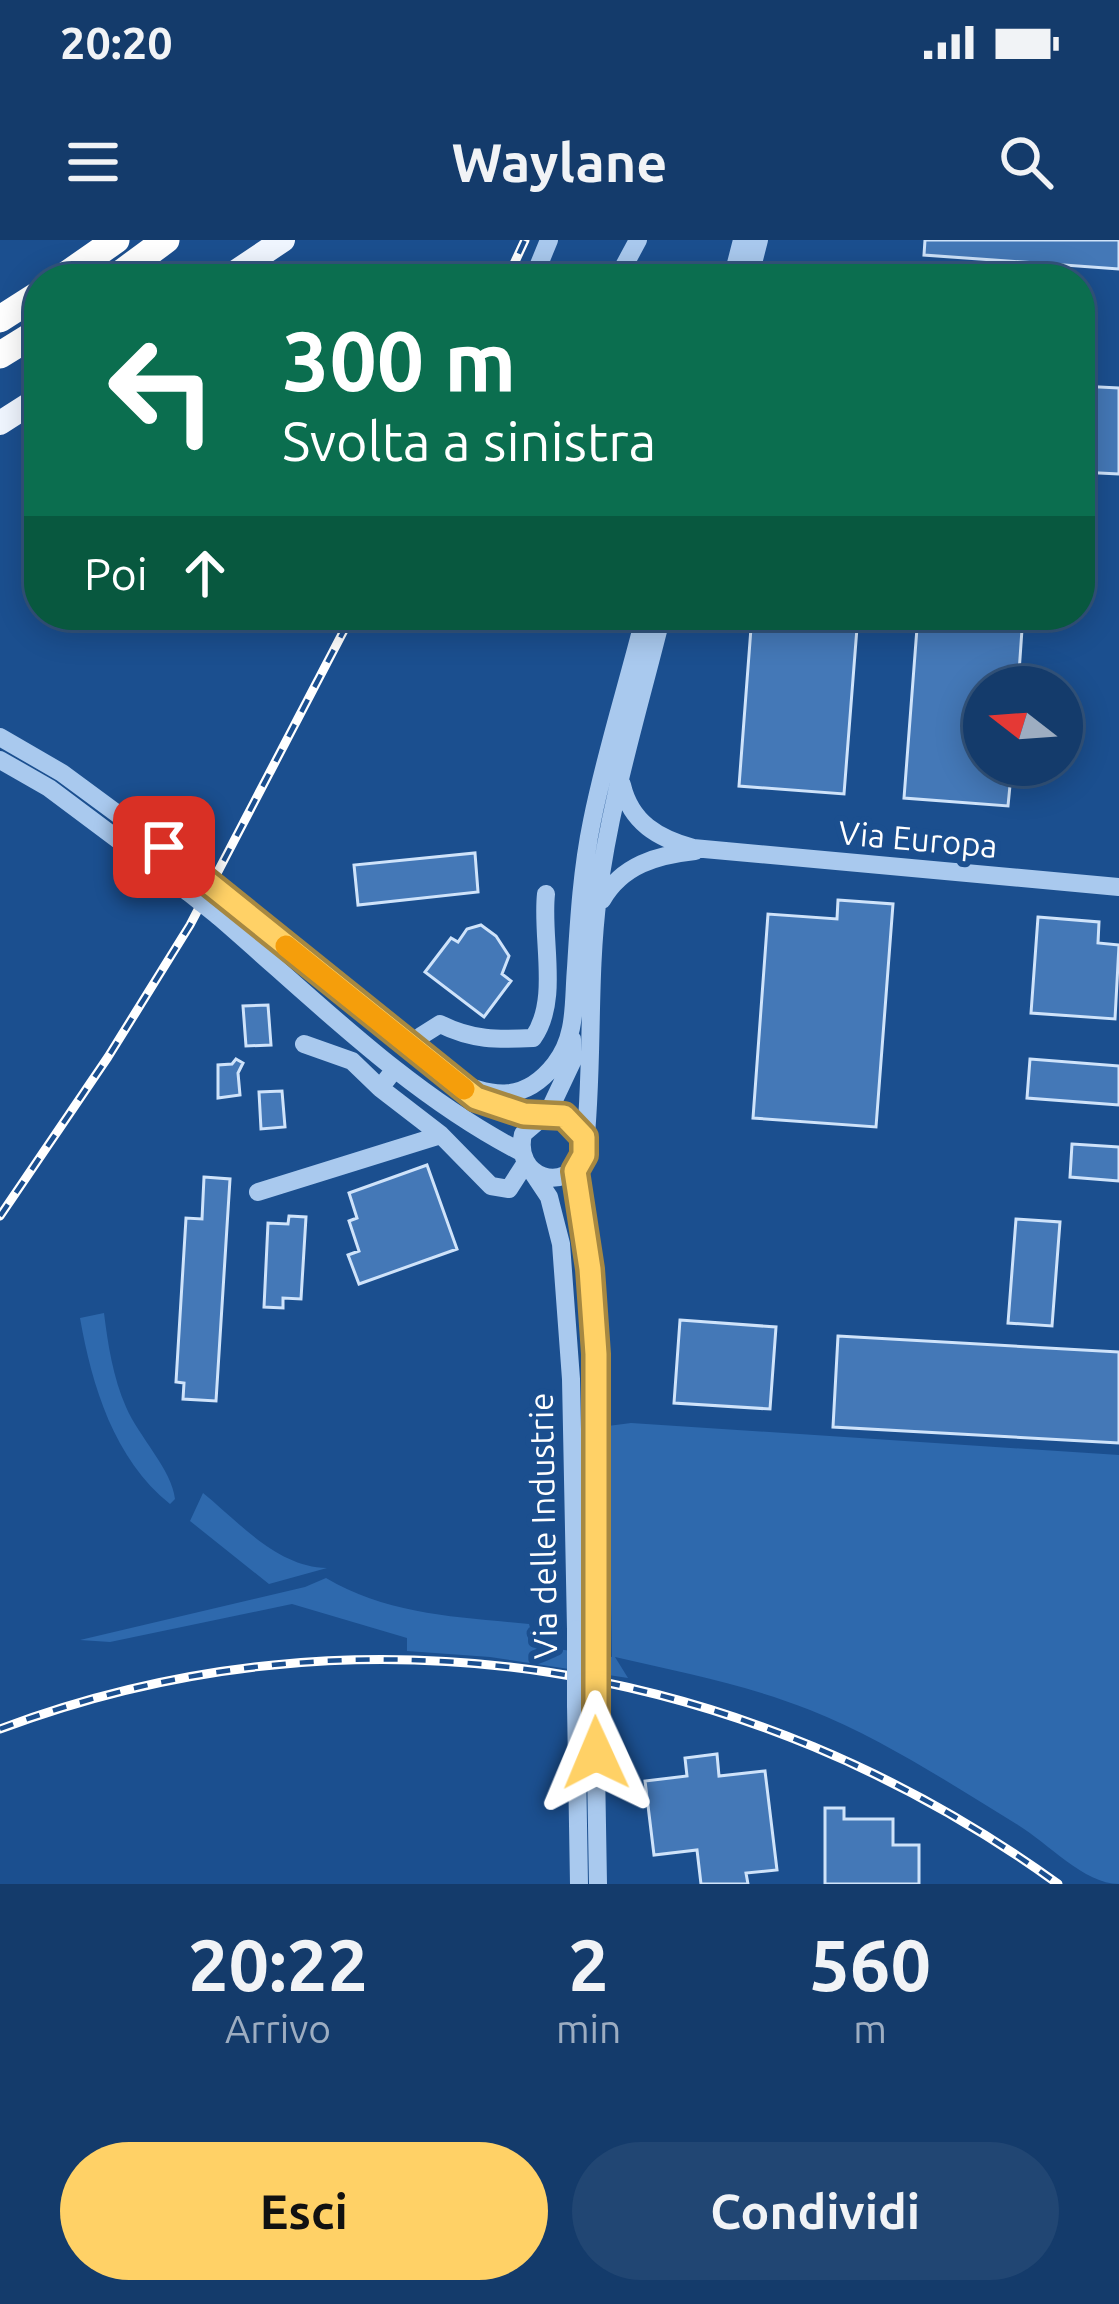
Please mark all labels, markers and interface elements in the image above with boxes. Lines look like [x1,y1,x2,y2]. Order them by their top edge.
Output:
text: 20:20 [60,17,173,68]
icon: menu [60,129,126,195]
icon: search [993,129,1059,195]
text: Waylane [452,132,667,192]
icon: left [84,312,240,468]
text: 300 m [282,313,516,407]
text: Svolta a sinistra [282,411,656,471]
icon: ahead [172,540,238,606]
text: Poi [84,548,148,599]
north arrow [963,666,1083,786]
map controls [963,666,1083,786]
pin [113,796,215,898]
street label: Via Europa [837,813,999,864]
icon: arrive [131,814,197,880]
street label: Via delle Industrie [522,1392,563,1660]
position arrow [533,1690,659,1816]
text: 20:22 [188,1924,368,2005]
text: 2 [568,1924,609,2005]
text: 560 [809,1924,931,2005]
text: Arrivo [225,2007,331,2050]
text: min [556,2007,621,2050]
text: m [853,2007,887,2050]
button: Esci [60,2142,548,2280]
button: Condividi [572,2142,1059,2280]

